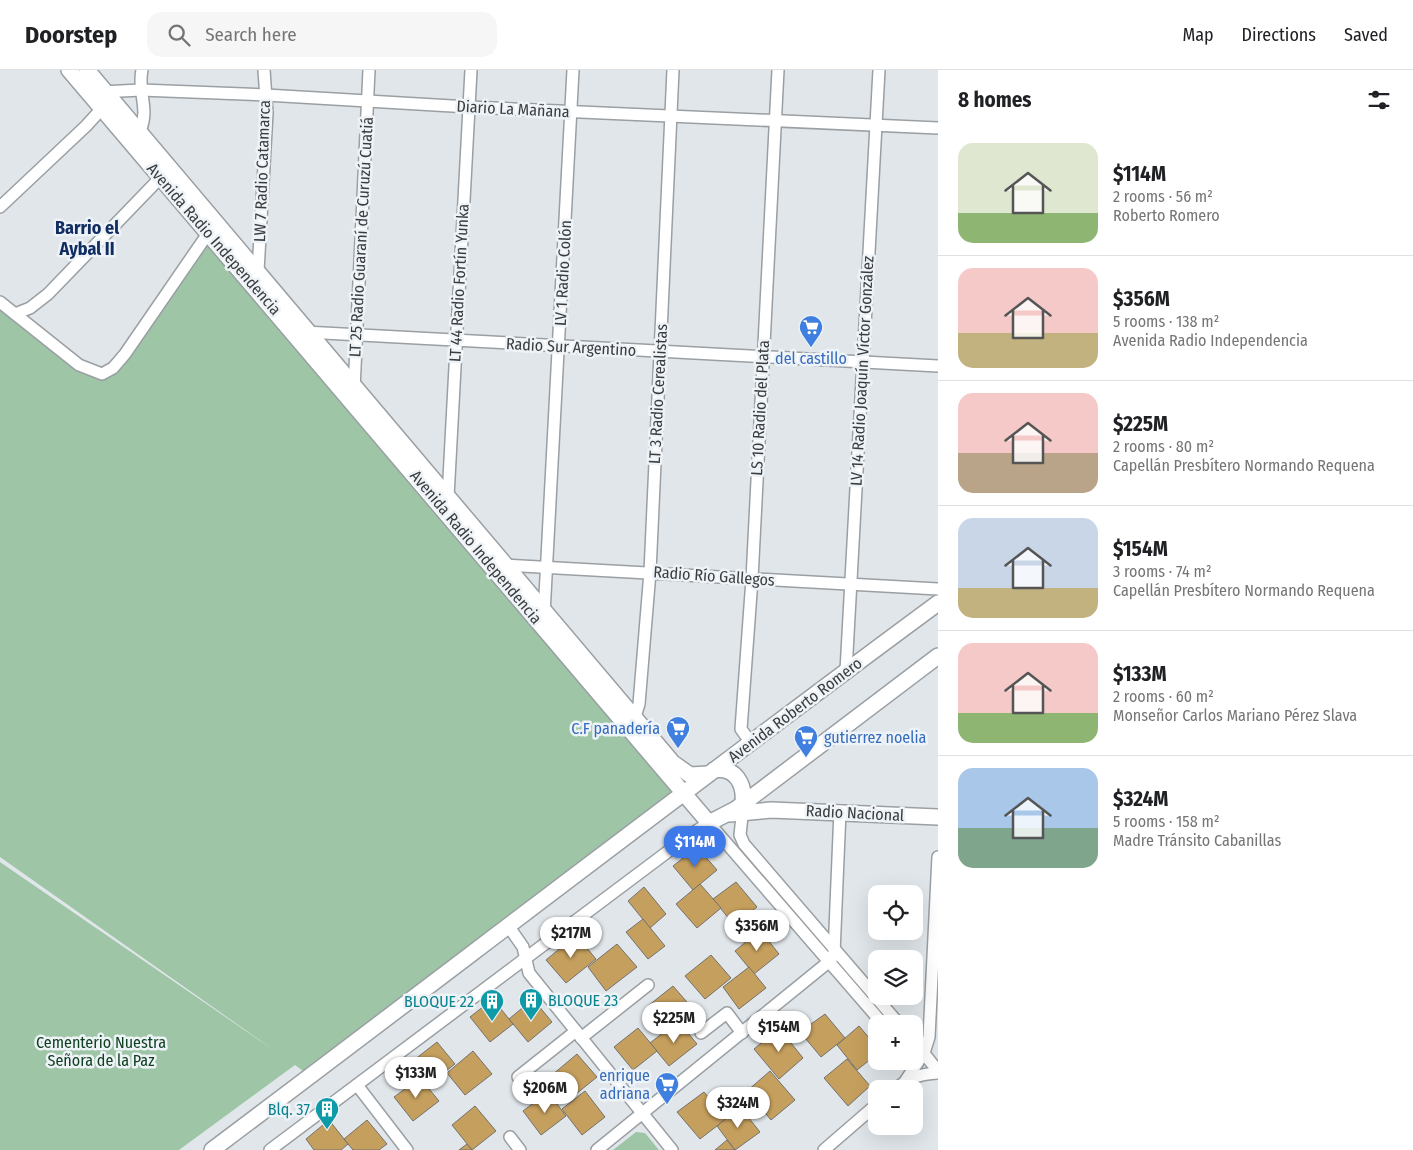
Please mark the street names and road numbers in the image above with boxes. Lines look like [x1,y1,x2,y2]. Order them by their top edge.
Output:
street label: Diario La Mañana [456,97,570,121]
street label: LW 7 Radio Catamarca [250,99,274,242]
street label: LT 25 Radio Guaraní de Curuzú Cuatiá [345,116,377,358]
street label: Avenida Radio Independencia [143,159,285,319]
street label: LT 44 Radio Fortín Yunka [445,203,473,363]
street label: LV 1 Radio Colón [551,219,575,327]
street label: LV 14 Radio Joaquín Víctor González [846,255,878,487]
street label: LT 3 Radio Cerealistas [645,323,671,464]
street label: Radio Sur Argentino [505,334,637,360]
street label: LS 10 Radio del Plata [747,340,773,476]
street label: Avenida Radio Independencia [406,466,546,628]
street label: Radio Río Gallegos [653,562,776,590]
street label: Avenida Roberto Romero [724,653,866,767]
street label: Radio Nacional [805,801,905,825]

